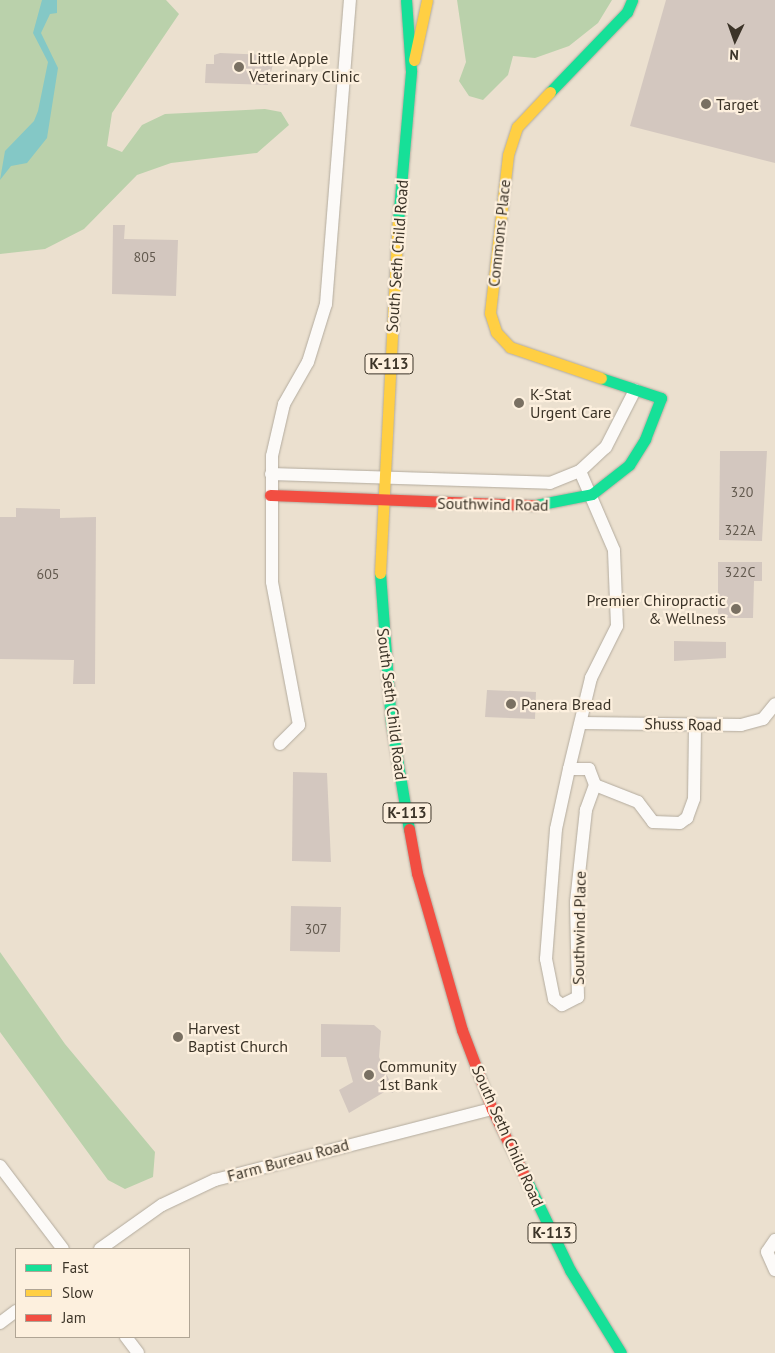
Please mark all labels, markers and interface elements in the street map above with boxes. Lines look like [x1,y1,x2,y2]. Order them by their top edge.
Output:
north arrow [710,15,760,65]
text: N [729,46,739,64]
place label: Little Apple Veterinary Clinic [249,48,361,86]
marker: Little Apple Veterinary Clinic [233,61,245,73]
place label: Target [716,94,759,114]
marker: Target [700,98,712,110]
street label: Commons Place [484,178,514,288]
street label: South Seth Child Road [382,179,412,333]
house number: 805 [134,249,156,265]
road number: K-113 [364,352,414,376]
place label: K-Stat Urgent Care [530,384,611,422]
marker: K-Stat Urgent Care [512,396,526,410]
house number: 320 [731,484,753,500]
street label: Southwind Road [437,493,549,515]
house number: 322A [724,522,756,538]
house number: 322C [725,564,755,580]
house number: 605 [37,566,59,582]
place label: Premier Chiropractic & Wellness [587,590,726,628]
marker: Premier Chiropractic & Wellness [730,603,742,615]
street label: South Seth Child Road [373,627,411,781]
place label: Panera Bread [521,694,611,714]
marker: Panera Bread [505,698,517,710]
street label: Shuss Road [644,714,722,734]
road number: K-113 [382,800,432,826]
street label: Southwind Place [568,871,590,985]
house number: 307 [305,921,327,937]
place label: Harvest Baptist Church [188,1018,288,1056]
marker: Harvest Baptist Church [172,1031,184,1043]
place label: Community 1st Bank [379,1056,457,1094]
street label: South Seth Child Road [468,1062,548,1210]
marker: Community 1st Bank [363,1069,375,1081]
street label: Farm Bureau Road [225,1135,351,1185]
road number: K-113 [527,1220,577,1246]
legend [15,1248,190,1338]
text: Fast [62,1258,89,1277]
text: Slow [62,1283,93,1302]
text: Jam [62,1308,86,1327]

